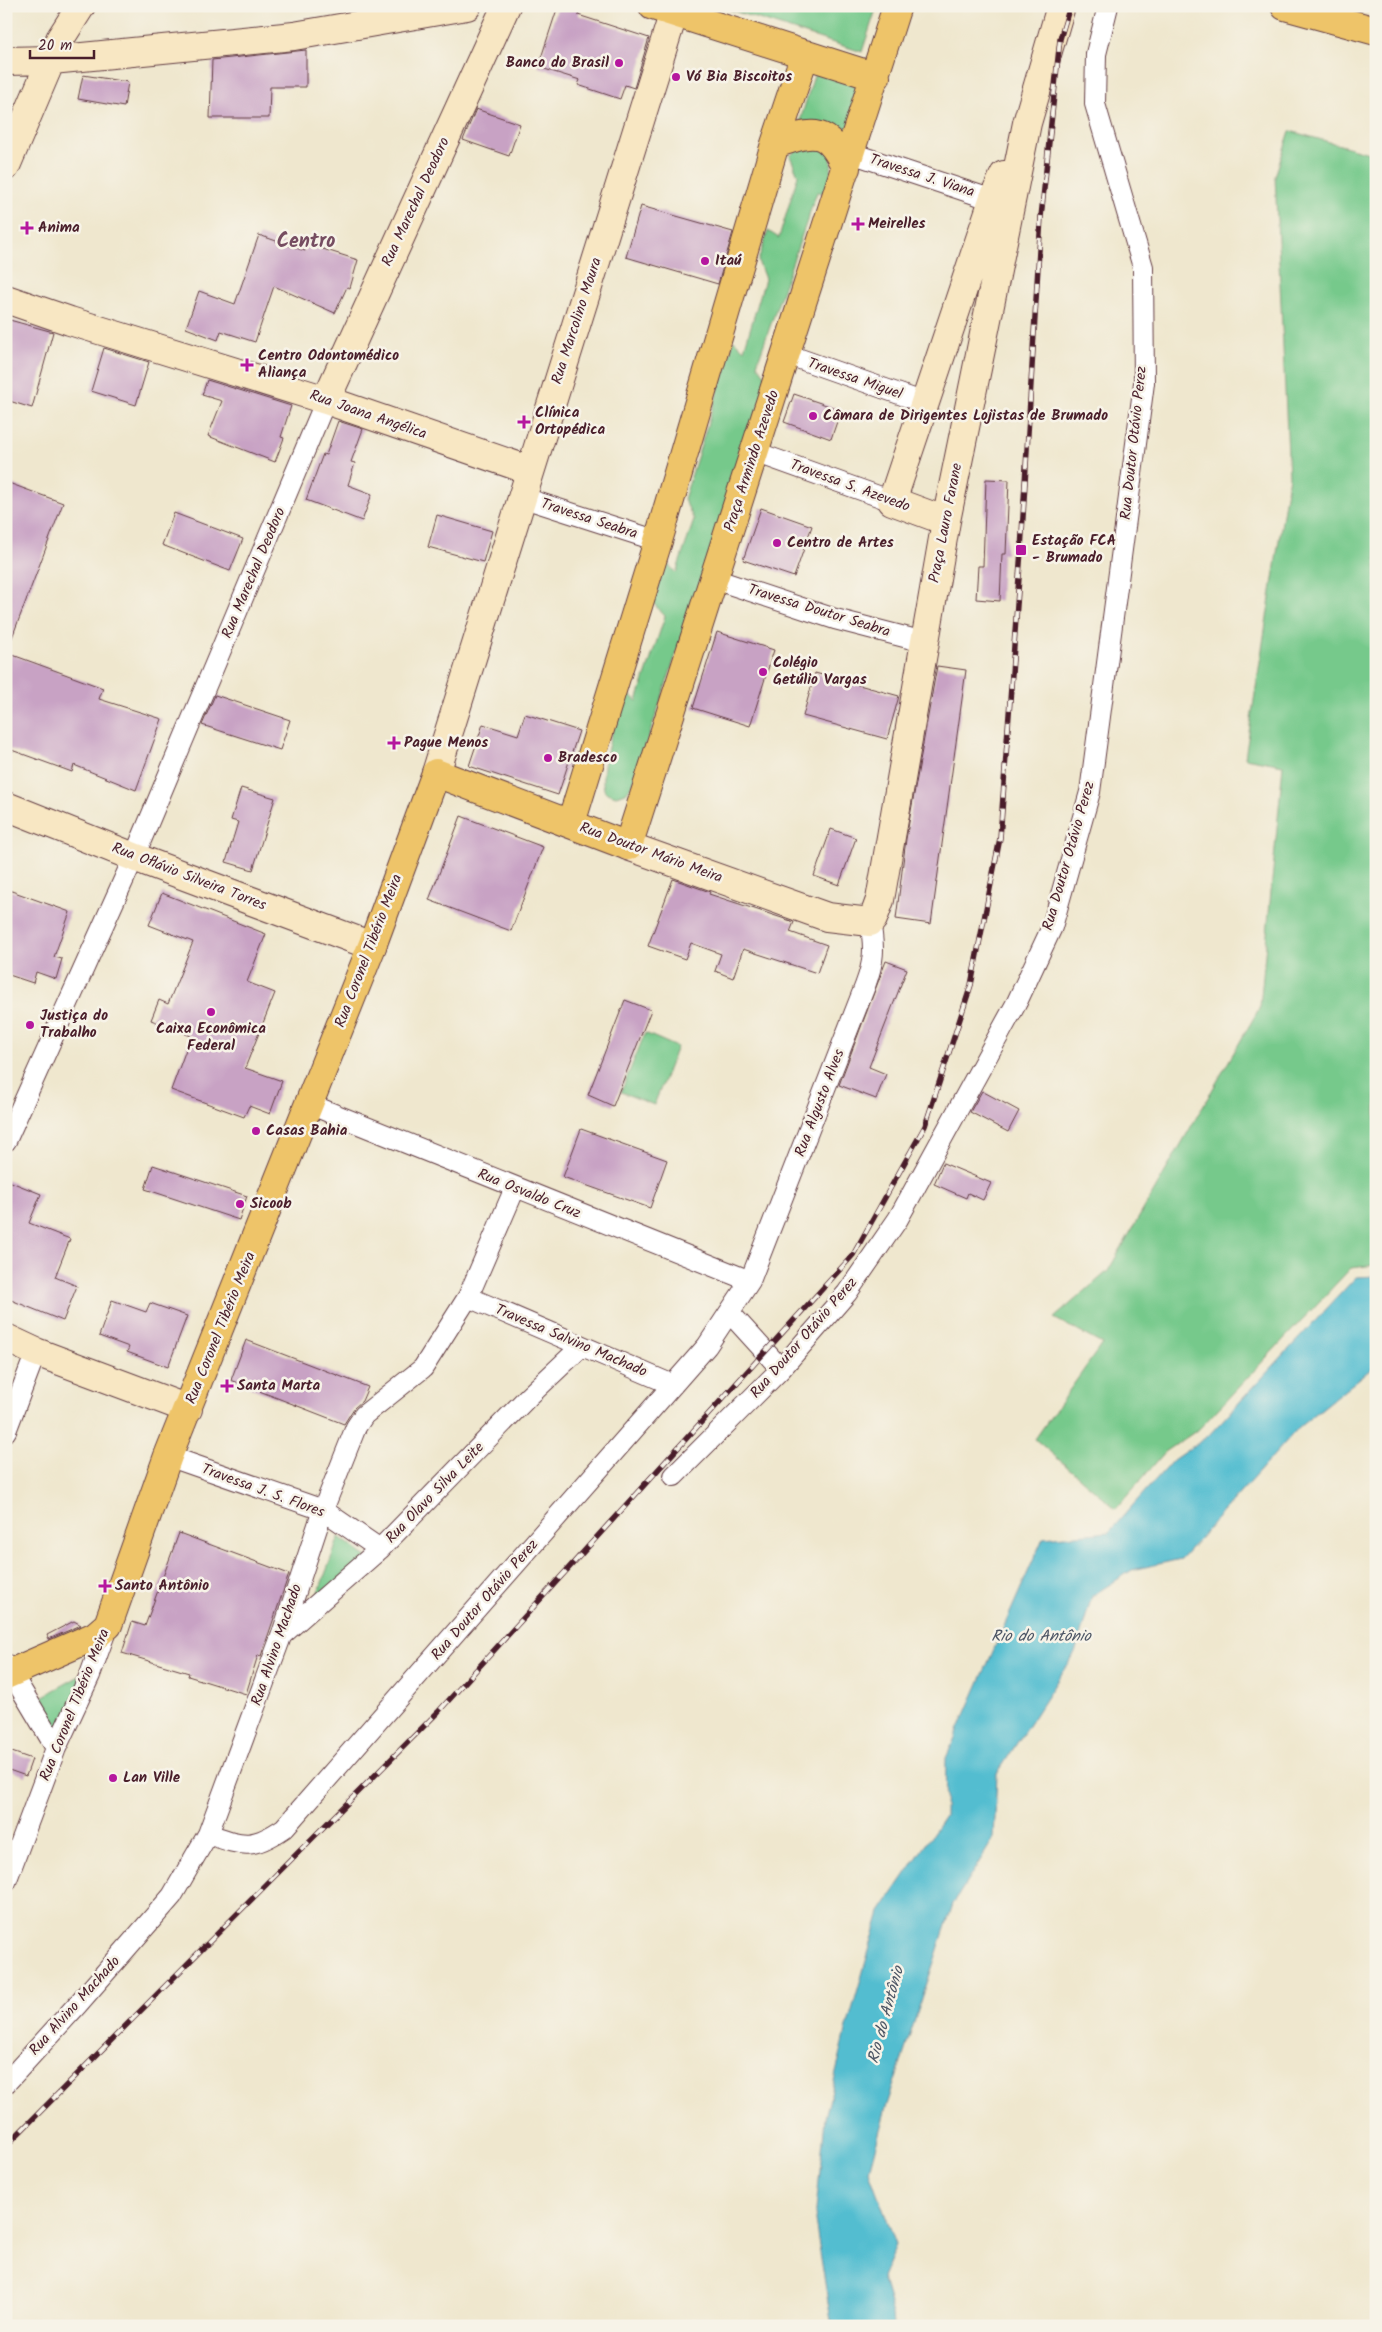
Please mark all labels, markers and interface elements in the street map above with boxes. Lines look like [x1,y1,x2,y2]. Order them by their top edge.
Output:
scale bar [30,28,94,60]
text: 20 m [38,34,72,58]
place label: Banco do Brasil [506,51,609,75]
marker: Banco do Brasil [613,57,625,69]
place label: Vó Bia Biscoitos [686,65,792,89]
marker: Vó Bia Biscoitos [670,71,682,83]
street label: Rua Marechal Deodoro [375,133,457,271]
street label: Travessa J. Viana [866,148,978,204]
place label: Meirelles [868,212,926,236]
place label: Anima [38,216,80,240]
marker: Meirelles [852,218,864,230]
marker: Anima [20,221,34,235]
district label: Centro [277,226,335,258]
place label: Itaú [715,249,742,273]
street label: Rua Marcolino Moura [545,254,609,388]
marker: Itaú [699,255,711,267]
place label: Centro Odontomédico Aliança [258,344,399,385]
street label: Travessa Miguel [804,352,906,407]
marker: Centro Odontomédico Aliança [240,358,254,372]
street label: Rua Doutor Otávio Perez [1114,365,1154,521]
street label: Rua Joana Angélica [306,384,430,446]
street label: Praça Armindo Azevedo [718,387,786,535]
place label: Clínica Ortopédica [535,401,606,442]
place label: Câmara de Dirigentes Lojistas de Brumado [823,404,1108,428]
marker: Câmara de Dirigentes Lojistas de Brumado [807,410,819,422]
marker: Clínica Ortopédica [517,415,531,429]
street label: Travessa S. Azevedo [787,453,914,519]
street label: Praça Lauro Farane [923,461,969,585]
street label: Travessa Seabra [537,492,641,546]
street label: Rua Marechal Deodoro [216,504,293,642]
place label: Estação FCA - Brumado [1032,529,1116,570]
place label: Centro de Artes [787,531,894,555]
marker: Centro de Artes [771,537,783,549]
marker: Estação FCA - Brumado [1014,543,1028,557]
street label: Travessa Doutor Seabra [745,578,893,644]
place label: Colégio Getúlio Vargas [773,651,867,692]
marker: Colégio Getúlio Vargas [757,666,769,678]
place label: Pague Menos [404,731,488,755]
marker: Pague Menos [388,737,400,749]
place label: Bradesco [558,746,617,770]
marker: Bradesco [542,752,554,764]
street label: Rua Doutor Otávio Perez [1036,778,1102,933]
street label: Rua Doutor Mário Meira [576,816,726,890]
street label: Rua Oflávio Silveira Torres [108,836,270,918]
street label: Rua Coronel Tibério Meira [329,871,409,1031]
place label: Justiça do Trabalho [40,1004,108,1045]
marker: Caixa Econômica Federal [205,1006,217,1018]
place label: Caixa Econômica Federal [156,1017,266,1058]
marker: Justiça do Trabalho [24,1019,36,1031]
street label: Rua Algusto Alves [788,1045,852,1160]
place label: Casas Bahia [266,1119,348,1143]
marker: Casas Bahia [250,1125,262,1137]
street label: Rua Osvaldo Cruz [474,1162,585,1226]
place label: Sicoob [250,1192,292,1216]
marker: Sicoob [234,1198,246,1210]
street label: Rua Coronel Tibério Meira [179,1248,263,1408]
street label: Rua Doutor Otávio Perez [744,1272,864,1404]
street label: Travessa Salvino Machado [491,1298,651,1384]
place label: Santa Marta [237,1374,321,1398]
marker: Santa Marta [221,1380,233,1392]
street label: Rua Olavo Silva Leite [380,1436,490,1549]
street label: Travessa J. S. Flores [198,1458,329,1525]
street label: Rua Doutor Otávio Perez [425,1534,545,1666]
place label: Santo Antônio [115,1574,209,1598]
marker: Santo Antônio [99,1580,111,1592]
street label: Rua Alvino Machado [245,1581,309,1709]
water label: Rio do Antônio [991,1624,1093,1649]
street label: Rua Coronel Tibério Meira [33,1625,117,1785]
place label: Lan Ville [123,1766,181,1790]
marker: Lan Ville [107,1772,119,1784]
street label: Rua Alvino Machado [23,1950,127,2061]
water label: Rio do Antônio [861,1962,911,2066]

